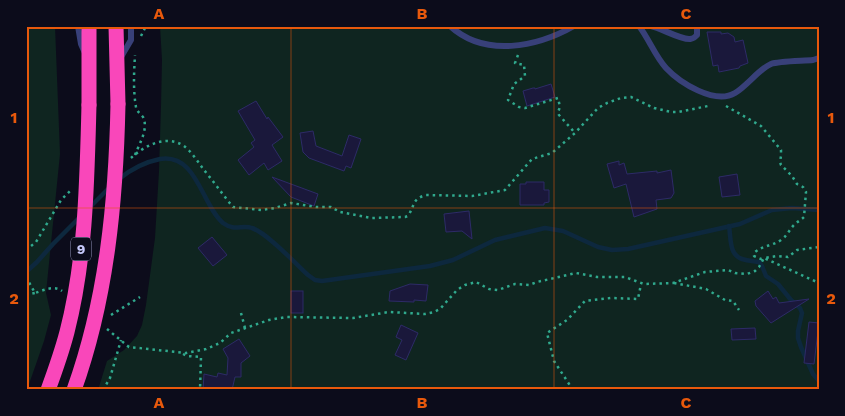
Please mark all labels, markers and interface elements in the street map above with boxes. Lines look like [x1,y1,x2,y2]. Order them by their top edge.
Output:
text: A [154,4,165,23]
text: B [417,4,428,23]
text: C [681,4,692,23]
text: 1 [11,108,17,127]
text: 1 [828,108,834,127]
road number: 9 [71,238,91,260]
text: 2 [9,289,19,308]
text: 2 [826,289,836,308]
text: A [154,393,165,412]
text: B [417,393,428,412]
text: C [681,393,692,412]

